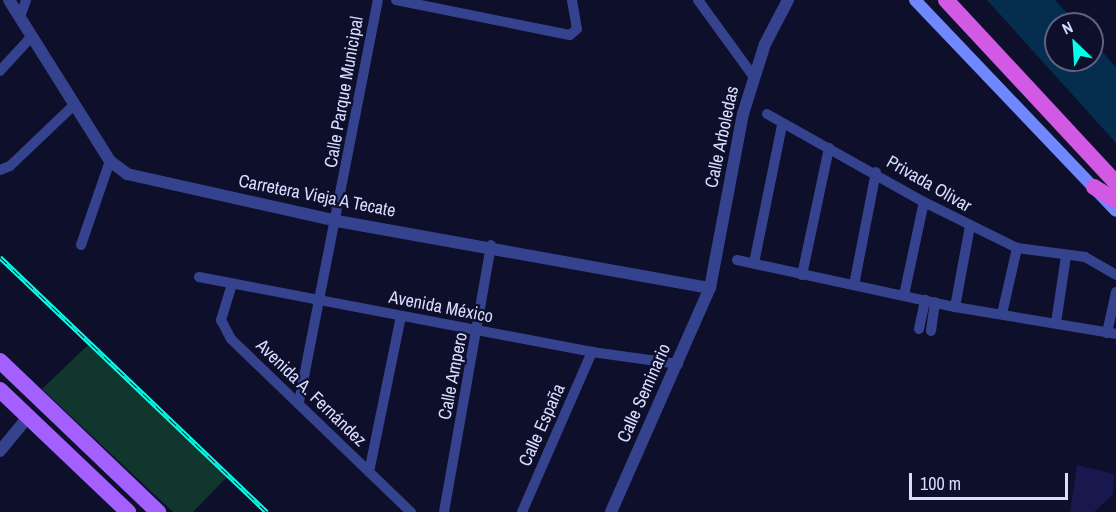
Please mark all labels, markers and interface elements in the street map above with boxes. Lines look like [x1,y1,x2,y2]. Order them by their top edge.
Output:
north arrow [1044,12,1104,72]
street label: Calle Parque Municipal [320,15,368,169]
text: N [1058,16,1076,39]
street label: Calle Arboledas [701,84,743,190]
street label: Privada Olivar [883,151,975,217]
street label: Carretera Vieja A Tecate [236,170,398,222]
street label: Avenida México [387,286,495,328]
street label: Calle Ampero [434,330,472,422]
street label: Avenida A. Fernández [251,335,371,451]
street label: Calle Seminario [613,340,675,446]
street label: Calle España [514,381,570,469]
scale bar [912,461,1071,499]
text: 100 m [920,471,961,496]

